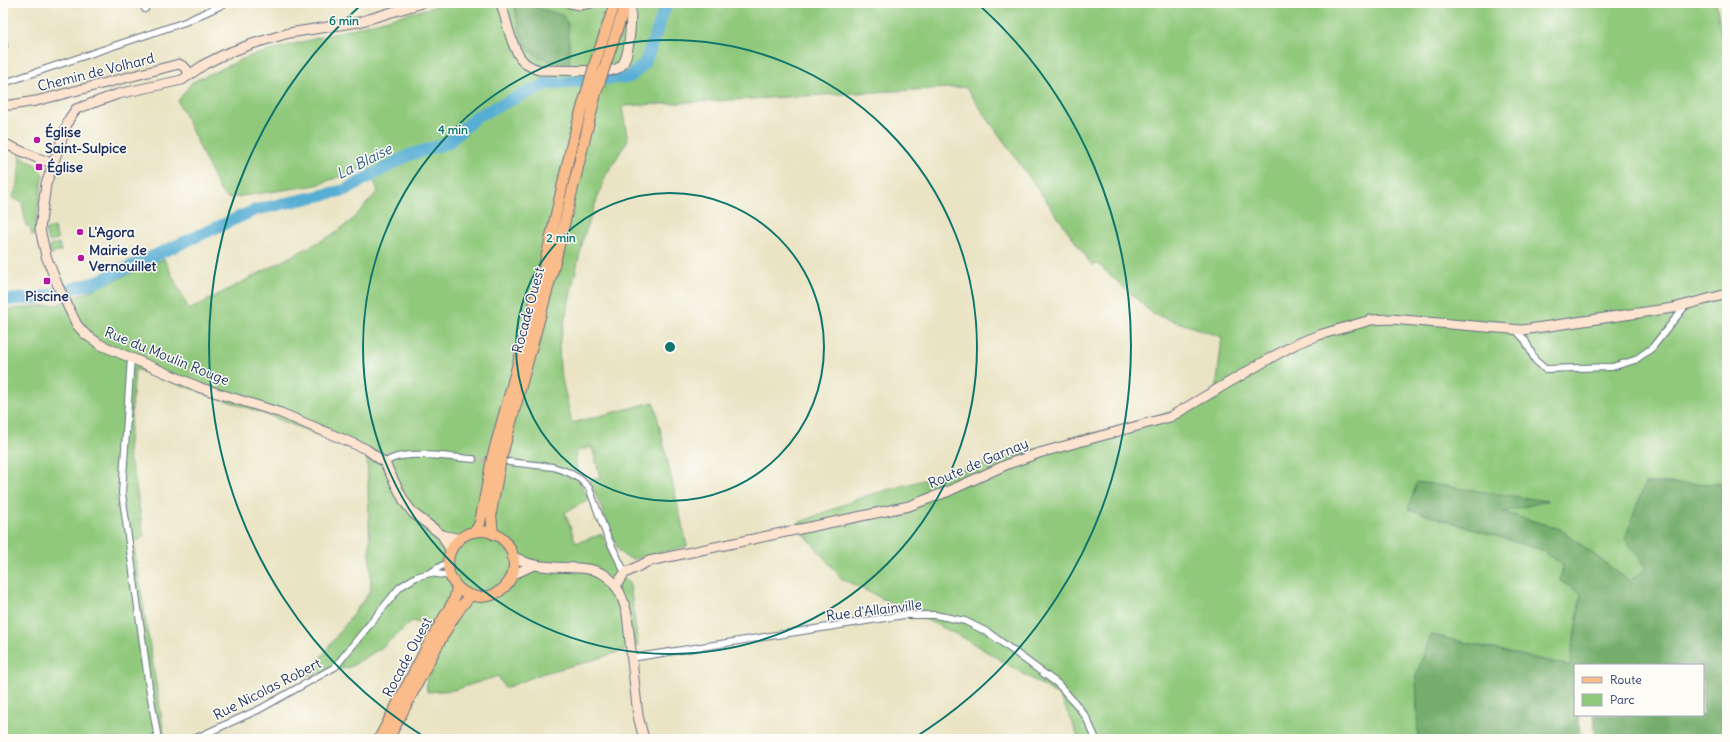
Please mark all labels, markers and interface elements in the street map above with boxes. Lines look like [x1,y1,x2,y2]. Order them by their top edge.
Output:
text: 6 min [329,13,359,28]
street label: Chemin de Volhard [36,49,156,95]
text: 4 min [438,122,468,137]
place label: Église Saint-Sulpice [45,123,127,157]
marker: Église Saint-Sulpice [32,135,42,145]
water label: La Blaise [333,138,396,183]
place label: Église [47,158,83,176]
marker: Église [34,162,44,172]
place label: L'Agora [88,223,135,241]
marker: L'Agora [75,227,85,237]
text: 2 min [546,230,576,245]
place label: Mairie de Vernouillet [89,241,157,275]
marker: Mairie de Vernouillet [76,253,86,263]
street label: Rocade Ouest [508,265,548,355]
marker: Piscine [42,276,52,286]
place label: Piscine [25,287,69,305]
street label: Rue du Moulin Rouge [102,323,232,389]
centre of rings [663,340,677,354]
street label: Route de Garnay [925,434,1031,492]
street label: Rue d'Allainville [825,595,923,625]
street label: Rocade Ouest [378,614,436,700]
street label: Rue Nicolas Robert [210,654,324,724]
legend [1574,664,1704,716]
text: Route [1610,672,1642,687]
text: Parc [1610,692,1635,707]

